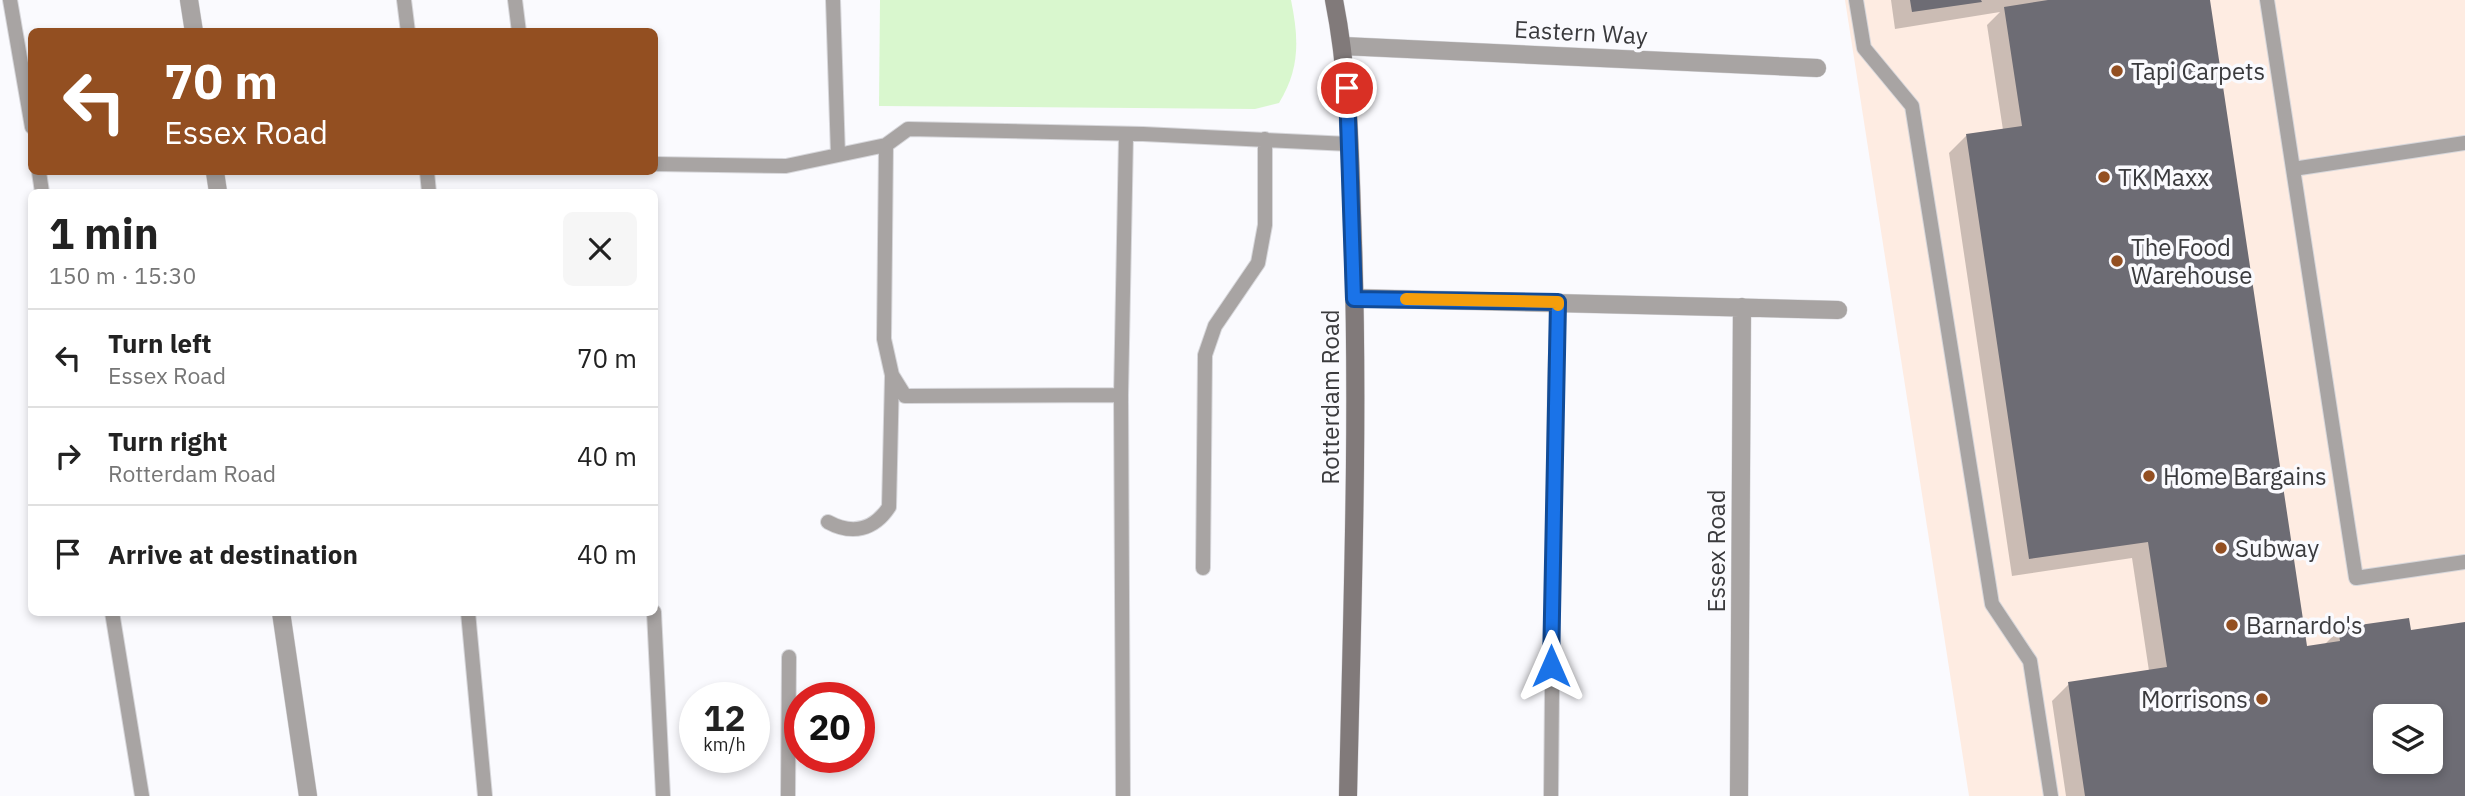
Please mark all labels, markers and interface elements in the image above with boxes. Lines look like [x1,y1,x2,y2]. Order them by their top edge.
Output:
street label: Eastern Way [1513,13,1649,51]
text: 70 m [164,49,278,112]
place label: Tapi Carpets [2131,55,2265,87]
icon: left [49,56,140,147]
pin [1317,58,1377,118]
marker: Tapi Carpets [2109,63,2125,79]
icon: arrive [1328,69,1366,107]
text: Essex Road [164,111,328,153]
place label: TK Maxx [2118,161,2209,193]
marker: TK Maxx [2096,169,2112,185]
text: 1 min [49,206,159,261]
button: close [563,212,637,286]
place label: The Food Warehouse [2131,231,2252,291]
marker: The Food Warehouse [2109,253,2125,269]
text: 150 m · 15:30 [49,260,196,290]
street label: Rotterdam Road [1314,309,1346,485]
text: Turn left [108,326,211,360]
icon: left [49,339,87,377]
text: 70 m [577,341,637,375]
text: Essex Road [108,360,226,390]
text: Turn right [108,424,227,458]
icon: right [49,437,87,475]
text: 40 m [577,439,637,473]
text: Rotterdam Road [108,458,276,488]
place label: Home Bargains [2163,460,2327,492]
marker: Home Bargains [2141,468,2157,484]
street label: Essex Road [1700,489,1732,613]
place label: Subway [2235,532,2319,564]
icon: arrive [49,535,87,573]
text: Arrive at destination [108,537,358,571]
text: 40 m [577,537,637,571]
marker: Subway [2213,540,2229,556]
place label: Barnardo's [2246,609,2363,641]
marker: Barnardo's [2224,617,2240,633]
position arrow [1514,629,1588,703]
speed limit sign: 20 [784,682,875,773]
place label: Morrisons [2141,683,2248,715]
marker: Morrisons [2254,691,2270,707]
text: 12 [703,695,746,741]
map controls [2373,704,2443,774]
button: layers [2373,704,2443,774]
text: km/h [703,733,746,756]

